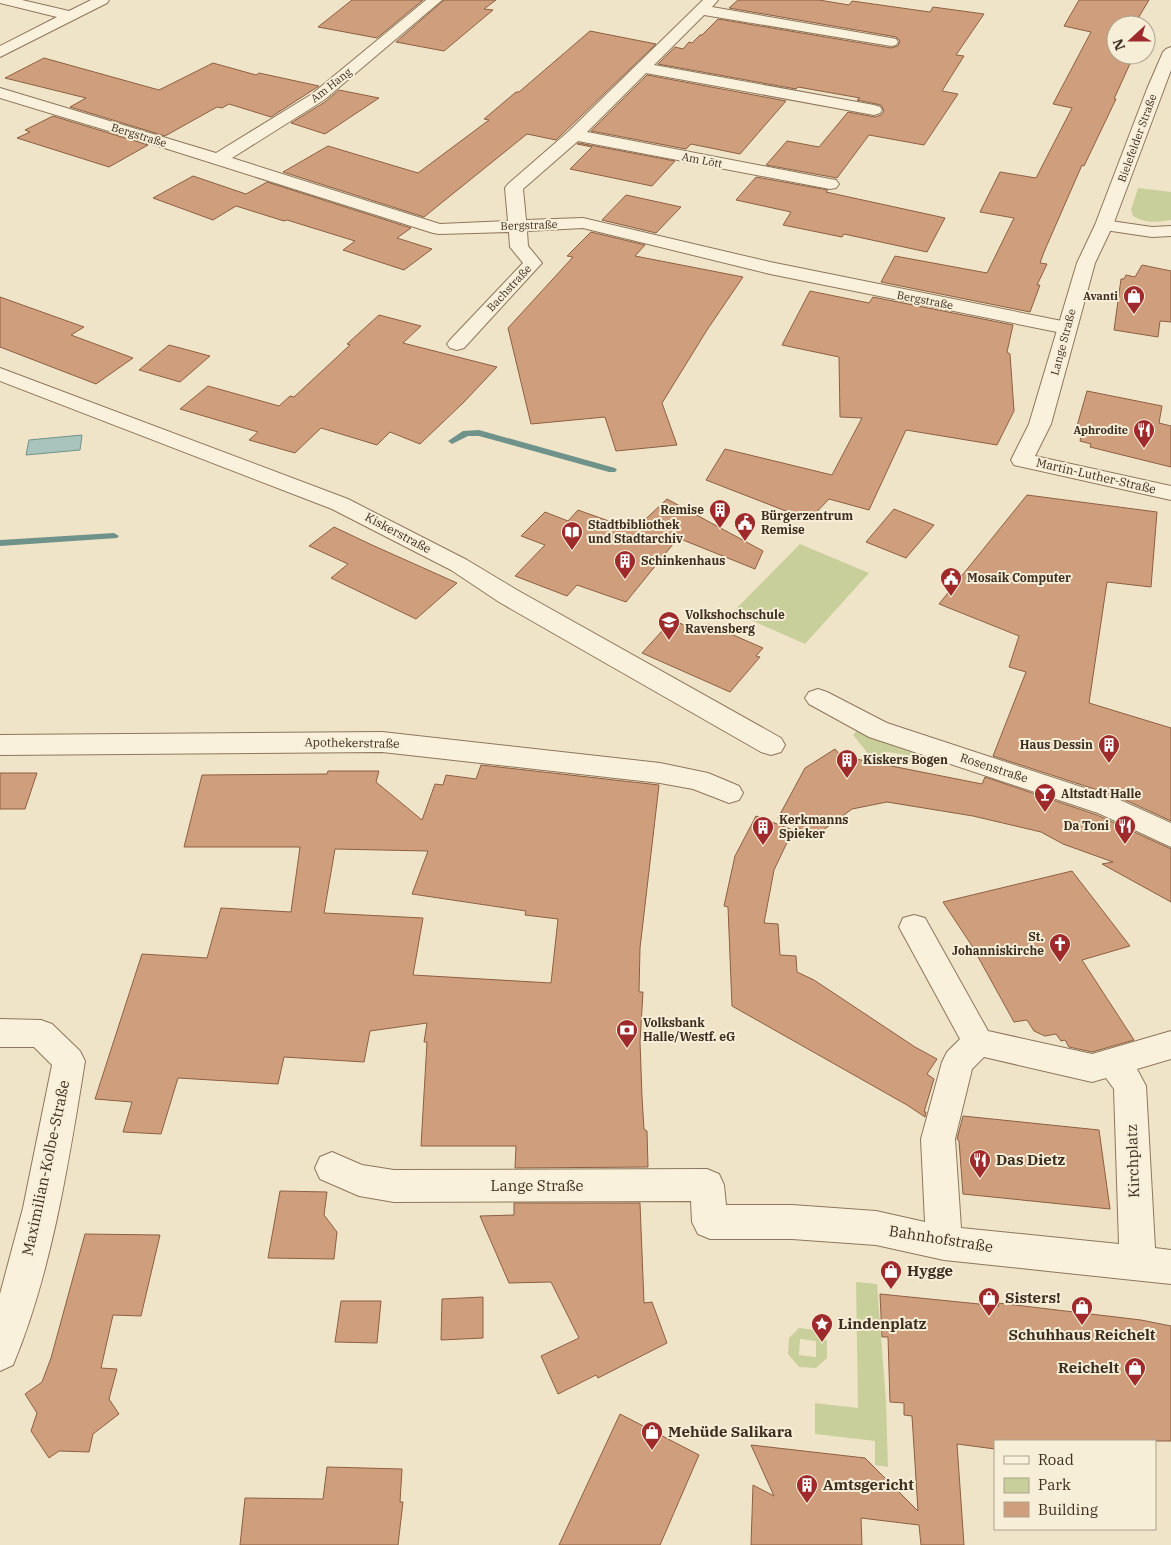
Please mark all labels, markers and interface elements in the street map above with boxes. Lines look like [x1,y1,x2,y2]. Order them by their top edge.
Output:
north arrow [1106,15,1156,65]
text: N [1108,36,1129,53]
street label: Am Hang [308,65,354,105]
street label: Bielefelder Straße [1115,92,1160,184]
street label: Bergstraße [110,120,168,150]
street label: Am Lött [681,149,724,171]
street label: Bergstraße [500,217,558,233]
street label: Bachstraße [484,262,534,314]
shop icon: Avanti [1122,284,1146,315]
street label: Bergstraße [896,288,954,312]
place label: Avanti [1083,289,1118,303]
street label: Lange Straße [1047,307,1079,377]
restaurant icon: Aphrodite [1132,418,1156,449]
place label: Aphrodite [1073,423,1128,437]
street label: Martin-Luther-Straße [1035,454,1157,497]
building icon: Remise [708,498,732,529]
place label: Remise [660,502,704,517]
place label: Bürgerzentrum Remise [761,508,854,537]
street label: Kiskerstraße [363,509,434,556]
public building icon: Bürgerzentrum Remise [733,511,757,542]
place label: Stadtbibliothek und Stadtarchiv [588,517,683,546]
library icon: Stadtbibliothek und Stadtarchiv [560,520,584,551]
building icon: Schinkenhaus [613,549,637,580]
place label: Schinkenhaus [641,553,725,568]
public building icon: Mosaik Computer [939,566,963,597]
place label: Mosaik Computer [967,570,1071,585]
place label: Volkshochschule Ravensberg [685,607,785,636]
school or university icon: Volkshochschule Ravensberg [657,610,681,641]
building icon: Haus Dessin [1097,733,1121,764]
street label: Apothekerstraße [304,734,400,751]
place label: Haus Dessin [1020,737,1093,752]
building icon: Kiskers Bogen [835,748,859,779]
street label: Rosenstraße [958,749,1030,786]
place label: Kiskers Bogen [863,752,948,767]
bar icon: Altstadt Halle [1033,782,1057,813]
place label: Altstadt Halle [1061,786,1141,801]
place label: Kerkmanns Spieker [779,812,848,841]
restaurant icon: Da Toni [1113,814,1137,845]
building icon: Kerkmanns Spieker [751,815,775,846]
place label: Da Toni [1063,818,1109,833]
place label: St. Johanniskirche [952,929,1044,958]
church icon: St. Johanniskirche [1048,932,1072,963]
place label: Volksbank Halle/Westf. eG [643,1015,735,1044]
bank icon: Volksbank Halle/Westf. eG [615,1018,639,1049]
street label: Maximilian-Kolbe-Straße [18,1078,73,1257]
street label: Kirchplatz [1122,1124,1143,1198]
restaurant icon: Das Dietz [968,1148,992,1179]
place label: Das Dietz [996,1150,1065,1169]
street label: Lange Straße [491,1176,583,1195]
street label: Bahnhofstraße [888,1221,994,1256]
shop icon: Hygge [879,1259,903,1290]
place label: Hygge [907,1261,953,1280]
shop icon: Sisters! [977,1286,1001,1317]
place label: Sisters! [1005,1288,1061,1307]
shop icon: Schuhhaus Reichelt [1070,1295,1094,1326]
place icon: Lindenplatz [810,1312,834,1343]
place label: Lindenplatz [838,1314,927,1333]
place label: Schuhhaus Reichelt [1009,1325,1156,1344]
shop icon: Reichelt [1123,1356,1147,1387]
place label: Reichelt [1058,1358,1119,1377]
shop icon: Mehüde Salikara [640,1420,664,1451]
place label: Mehüde Salikara [668,1422,793,1441]
legend [994,1440,1156,1530]
text: Road [1038,1450,1074,1469]
building icon: Amtsgericht [795,1473,819,1504]
place label: Amtsgericht [823,1475,914,1494]
text: Park [1038,1475,1071,1494]
text: Building [1038,1500,1098,1519]

